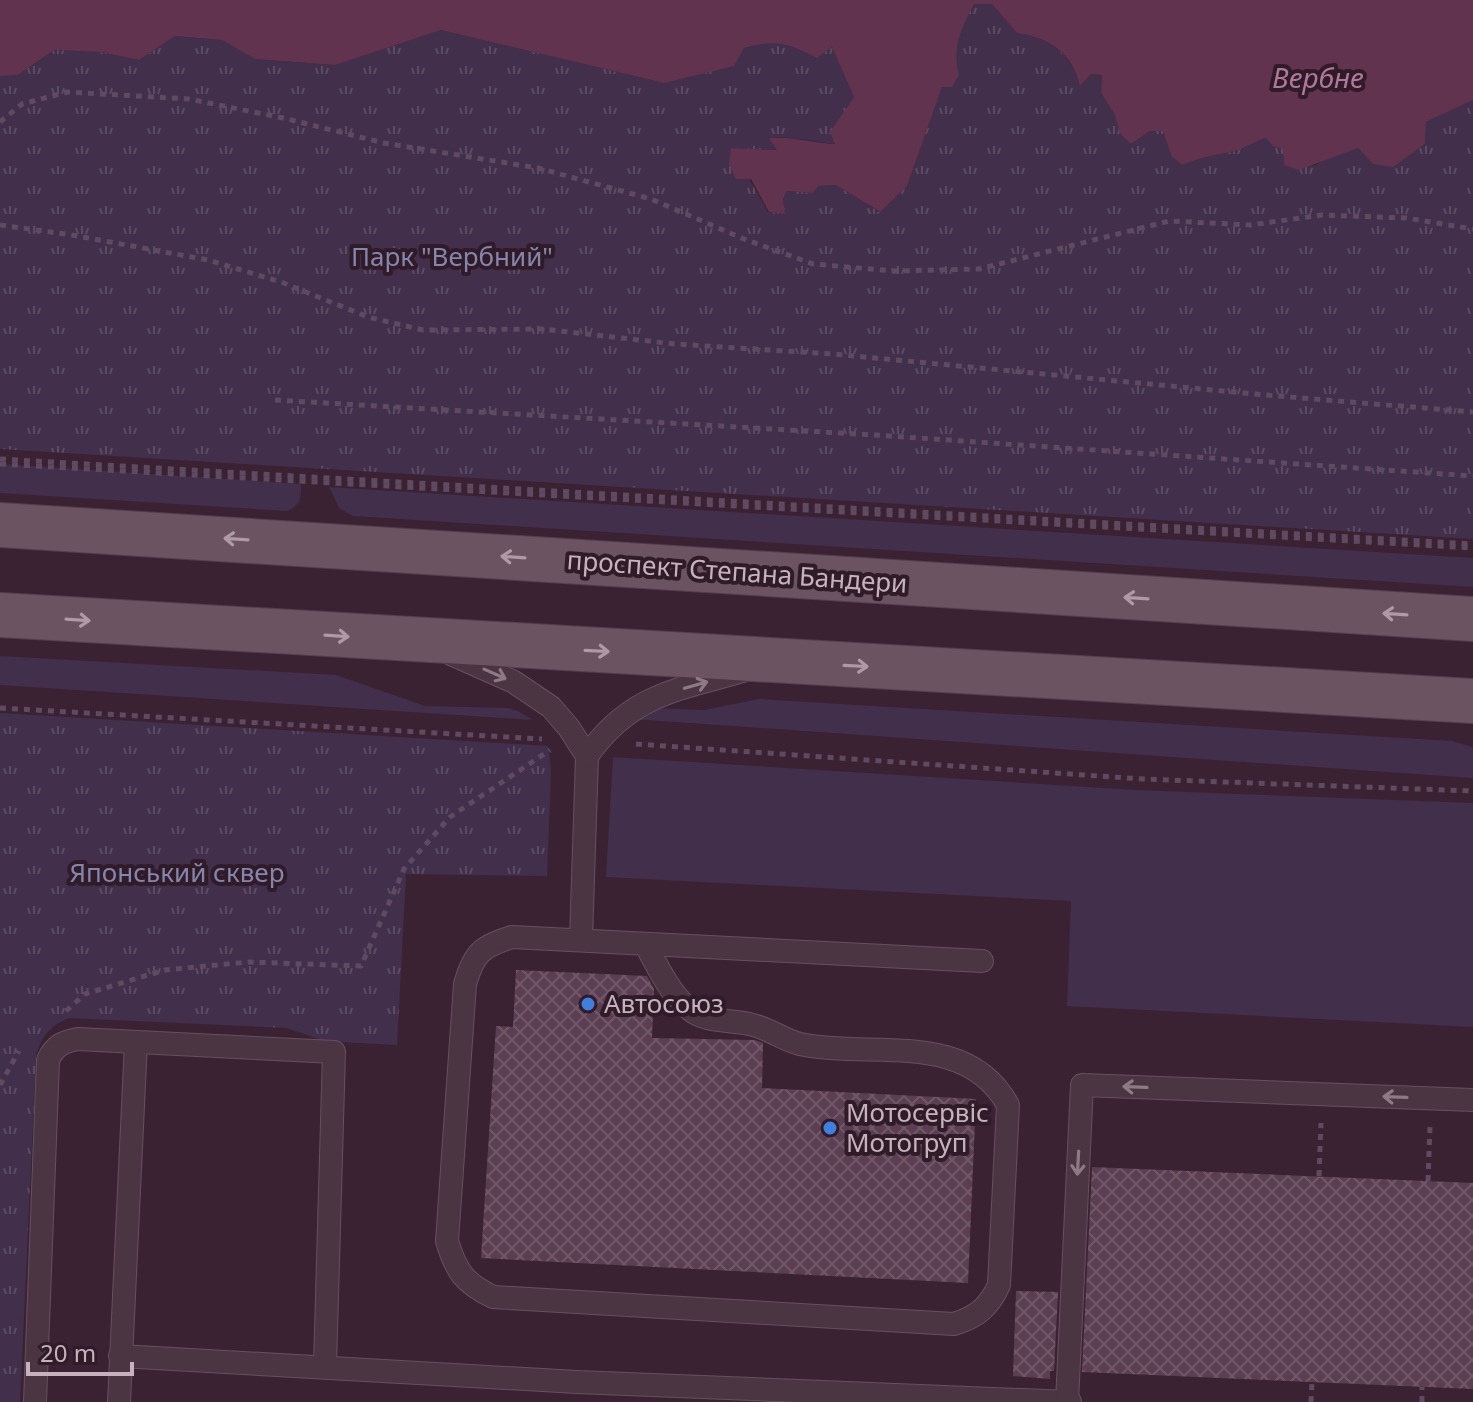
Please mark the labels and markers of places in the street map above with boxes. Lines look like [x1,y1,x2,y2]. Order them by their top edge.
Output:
place label: Автосоюз [604,985,724,1021]
marker: Автосоюз [579,995,597,1013]
place label: Мотосервіс Мотогруп [846,1094,989,1160]
marker: Мотосервіс Мотогруп [821,1119,839,1137]

